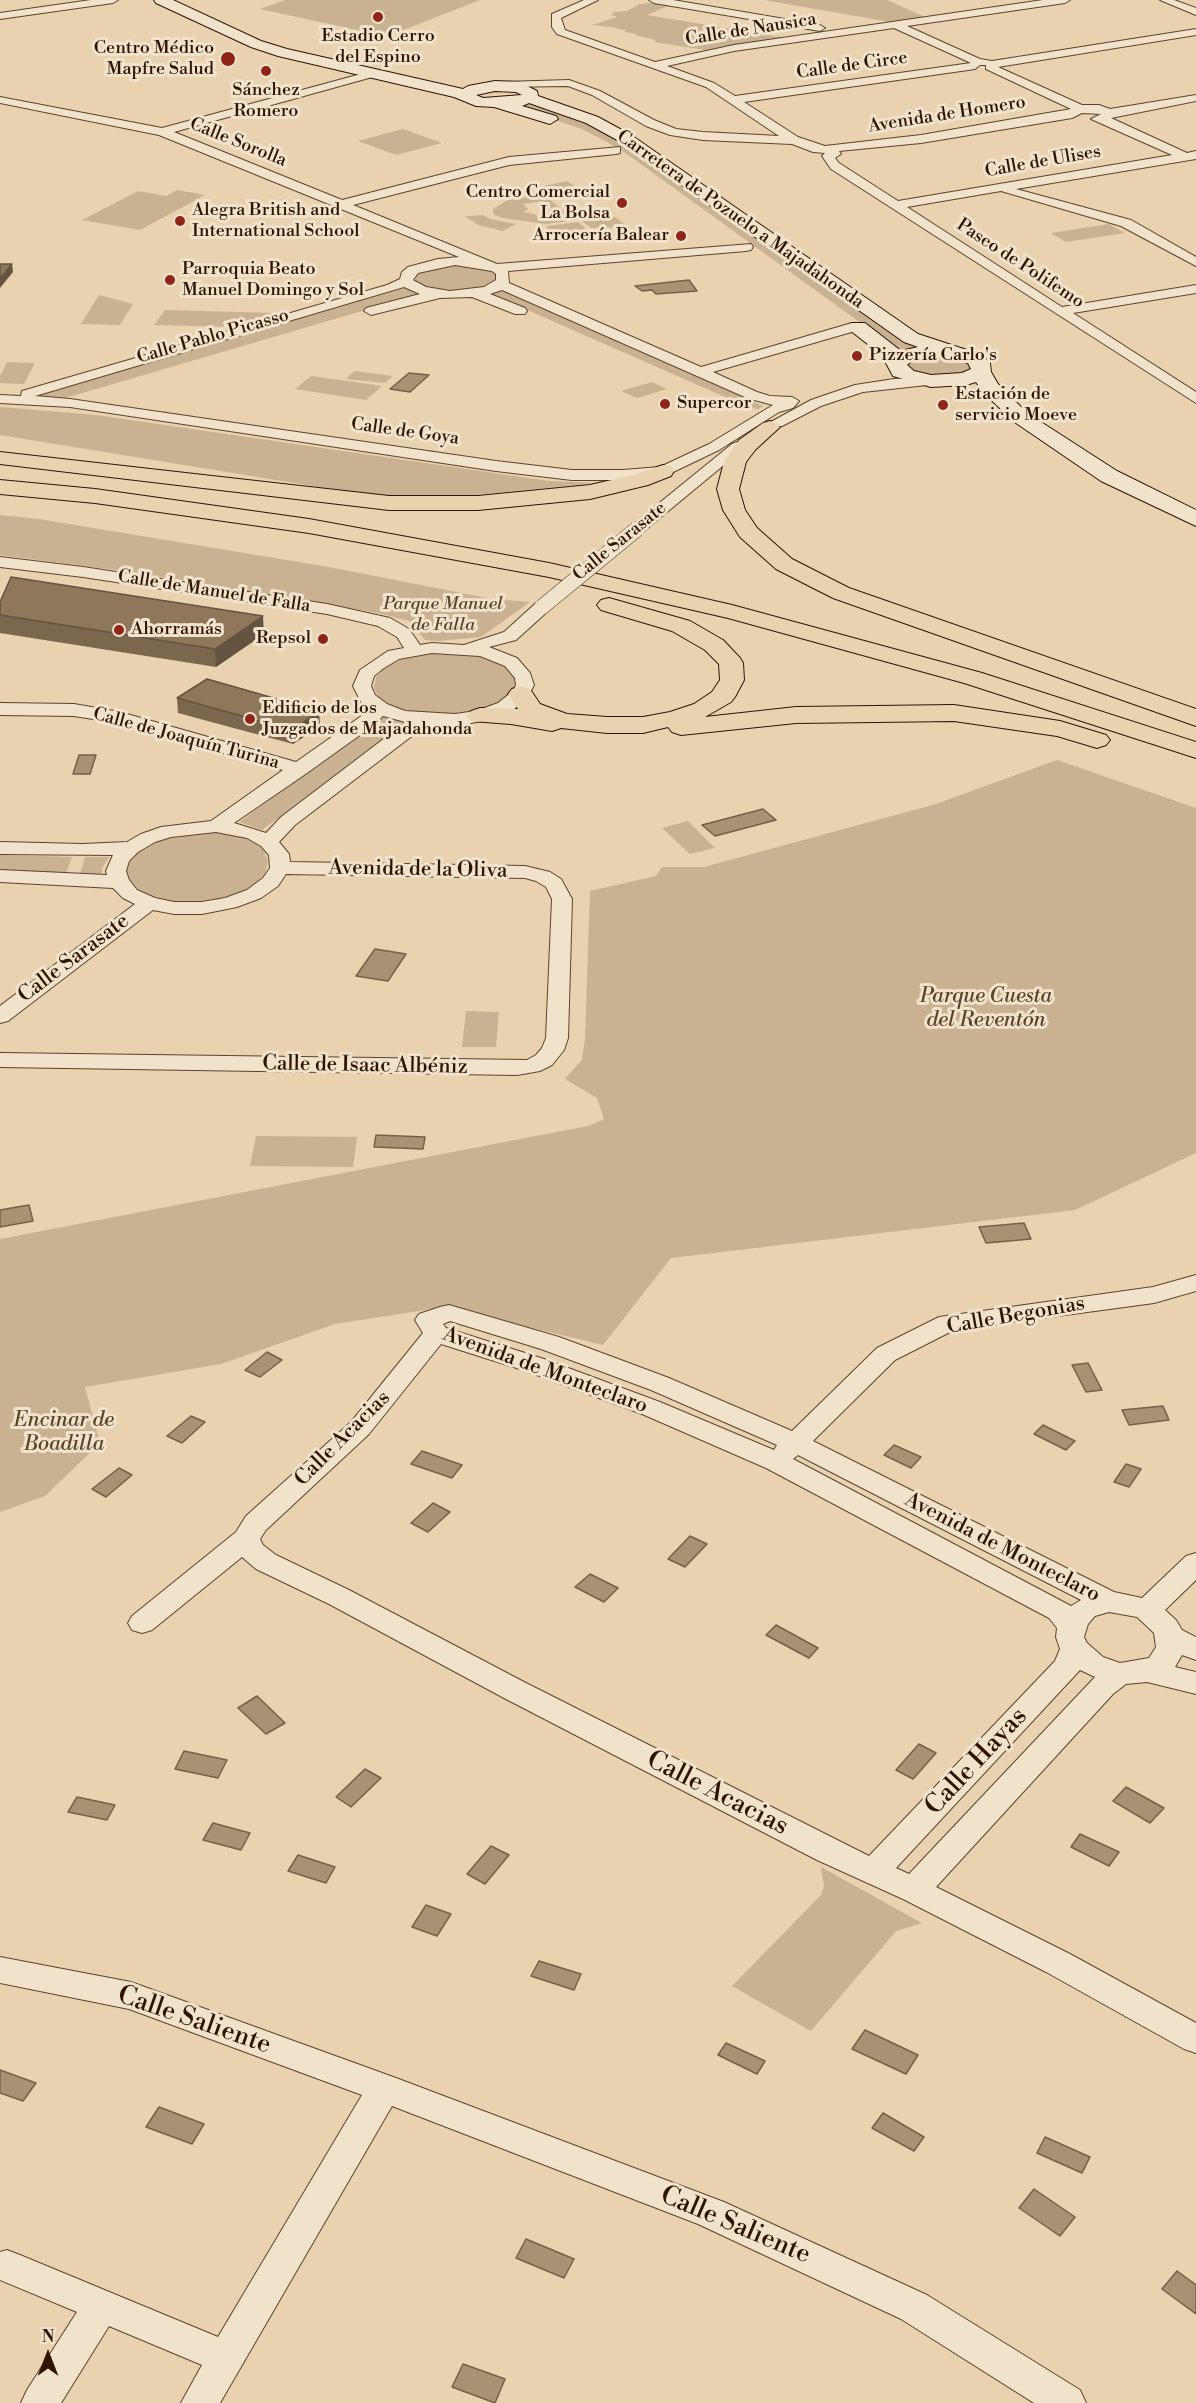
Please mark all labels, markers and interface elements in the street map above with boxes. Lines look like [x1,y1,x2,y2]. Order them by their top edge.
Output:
street label: Calle de Nausica [684,9,818,51]
marker: Estadio Cerro del Espino [371,10,385,24]
place label: Estadio Cerro del Espino [321,26,435,68]
place label: Centro Médico Mapfre Salud [94,38,214,80]
street label: Calle de Circe [795,48,909,84]
marker: Centro Médico Mapfre Salud [219,50,237,68]
marker: Sánchez Romero [259,64,273,78]
place label: Sánchez Romero [232,80,300,122]
street label: Avenida de Homero [867,92,1027,138]
street label: Calle Sorolla [186,114,290,172]
street label: Carretera de Pozuelo a Majadahonda [612,126,868,314]
street label: Calle de Ulises [983,141,1103,183]
place label: Centro Comercial La Bolsa [466,182,610,224]
marker: Centro Comercial La Bolsa [615,196,629,210]
place label: Alegra British and International School [192,200,360,242]
marker: Alegra British and International School [173,214,187,228]
street label: Paseo de Polifemo [952,215,1088,313]
place label: Arrocería Balear [533,225,669,247]
marker: Arrocería Balear [674,229,688,243]
place label: Parroquia Beato Manuel Domingo y Sol [182,259,364,302]
marker: Parroquia Beato Manuel Domingo y Sol [163,273,177,287]
street label: Calle Pablo Picasso [134,305,292,369]
place label: Pizzería Carlo's [869,345,997,367]
marker: Pizzería Carlo's [850,349,864,363]
place label: Estación de servicio Moeve [955,384,1077,426]
place label: Supercor [677,393,752,415]
marker: Supercor [658,397,672,411]
marker: Estación de servicio Moeve [936,398,950,412]
street label: Calle de Goya [350,414,460,450]
street label: Calle Sarasate [569,498,671,586]
street label: Calle de Manuel de Falla [116,566,312,618]
park label: Parque Manuel de Falla [383,594,503,636]
place label: Ahorramás [131,619,222,641]
marker: Ahorramás [112,623,126,637]
place label: Repsol [256,628,311,650]
marker: Repsol [316,632,330,646]
place label: Edificio de los Juzgados de Majadahonda [262,698,472,740]
street label: Calle de Joaquín Turina [90,704,282,774]
marker: Edificio de los Juzgados de Majadahonda [243,712,257,726]
street label: Avenida de la Oliva [328,856,508,884]
street label: Calle Sarasate [14,909,134,1009]
park label: Parque Cuesta del Reventón [920,984,1052,1034]
street label: Calle de Isaac Albéniz [262,1052,468,1080]
street label: Calle Begonias [945,1291,1087,1341]
street label: Avenida de Monteclaro [439,1322,651,1420]
street label: Calle Acacias [290,1386,396,1492]
park label: Encinar de Boadilla [14,1408,114,1458]
street label: Avenida de Monteclaro [900,1488,1104,1608]
street label: Calle Hayas [919,1702,1035,1822]
street label: Calle Acacias [641,1745,793,1843]
street label: Calle Saliente [113,1980,275,2062]
street label: Calle Saliente [655,2180,815,2272]
north arrow [18,2325,78,2385]
text: N [42,2327,54,2347]

